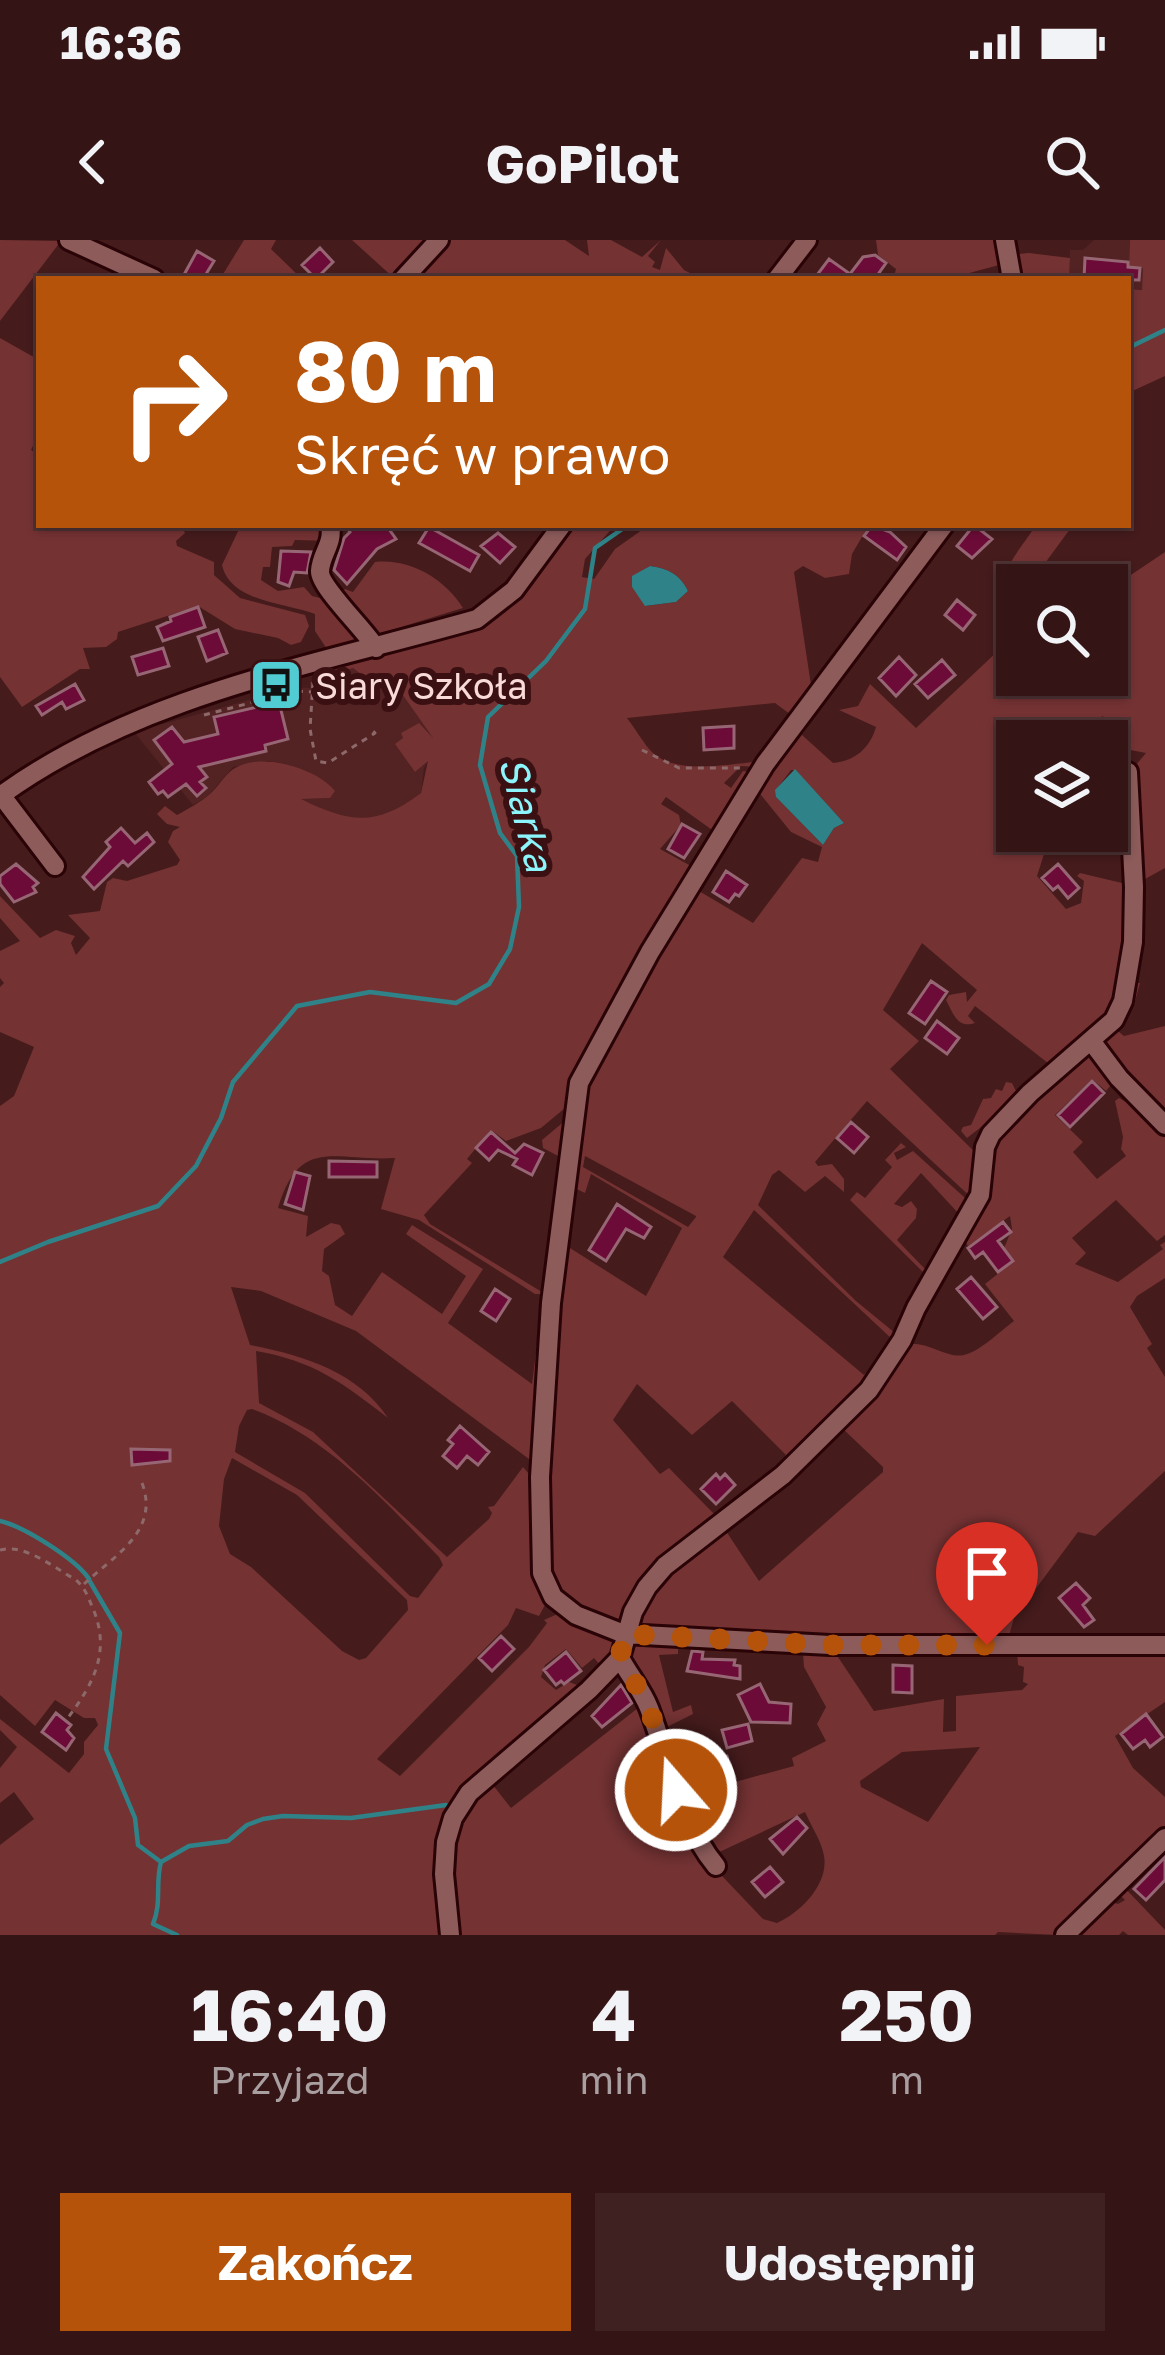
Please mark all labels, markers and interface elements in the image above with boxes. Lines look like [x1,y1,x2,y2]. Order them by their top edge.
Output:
text: 16:36 [60,15,182,69]
icon: back [60,129,126,195]
icon: search [1039,129,1105,195]
text: GoPilot [485,130,680,195]
text: 80 m [294,320,497,420]
icon: right [96,324,252,480]
text: Skręć w prawo [294,421,670,486]
map controls [996,564,1128,852]
button: search [996,564,1128,696]
bus stop icon: Siary Szkoła [248,657,304,713]
place label: Siary Szkoła [315,664,528,707]
button: layers [996,720,1128,852]
water label: Siarka [490,752,564,878]
pin [936,1522,1038,1645]
icon: arrive [954,1540,1020,1606]
position arrow [613,1727,739,1853]
text: 16:40 [191,1970,389,2057]
text: 4 [591,1970,637,2057]
text: 250 [839,1970,974,2057]
text: Przyjazd [210,2056,370,2103]
text: min [580,2056,648,2103]
text: m [889,2056,924,2103]
button: Zakończ [60,2193,571,2331]
button: Udostępnij [595,2193,1105,2331]

